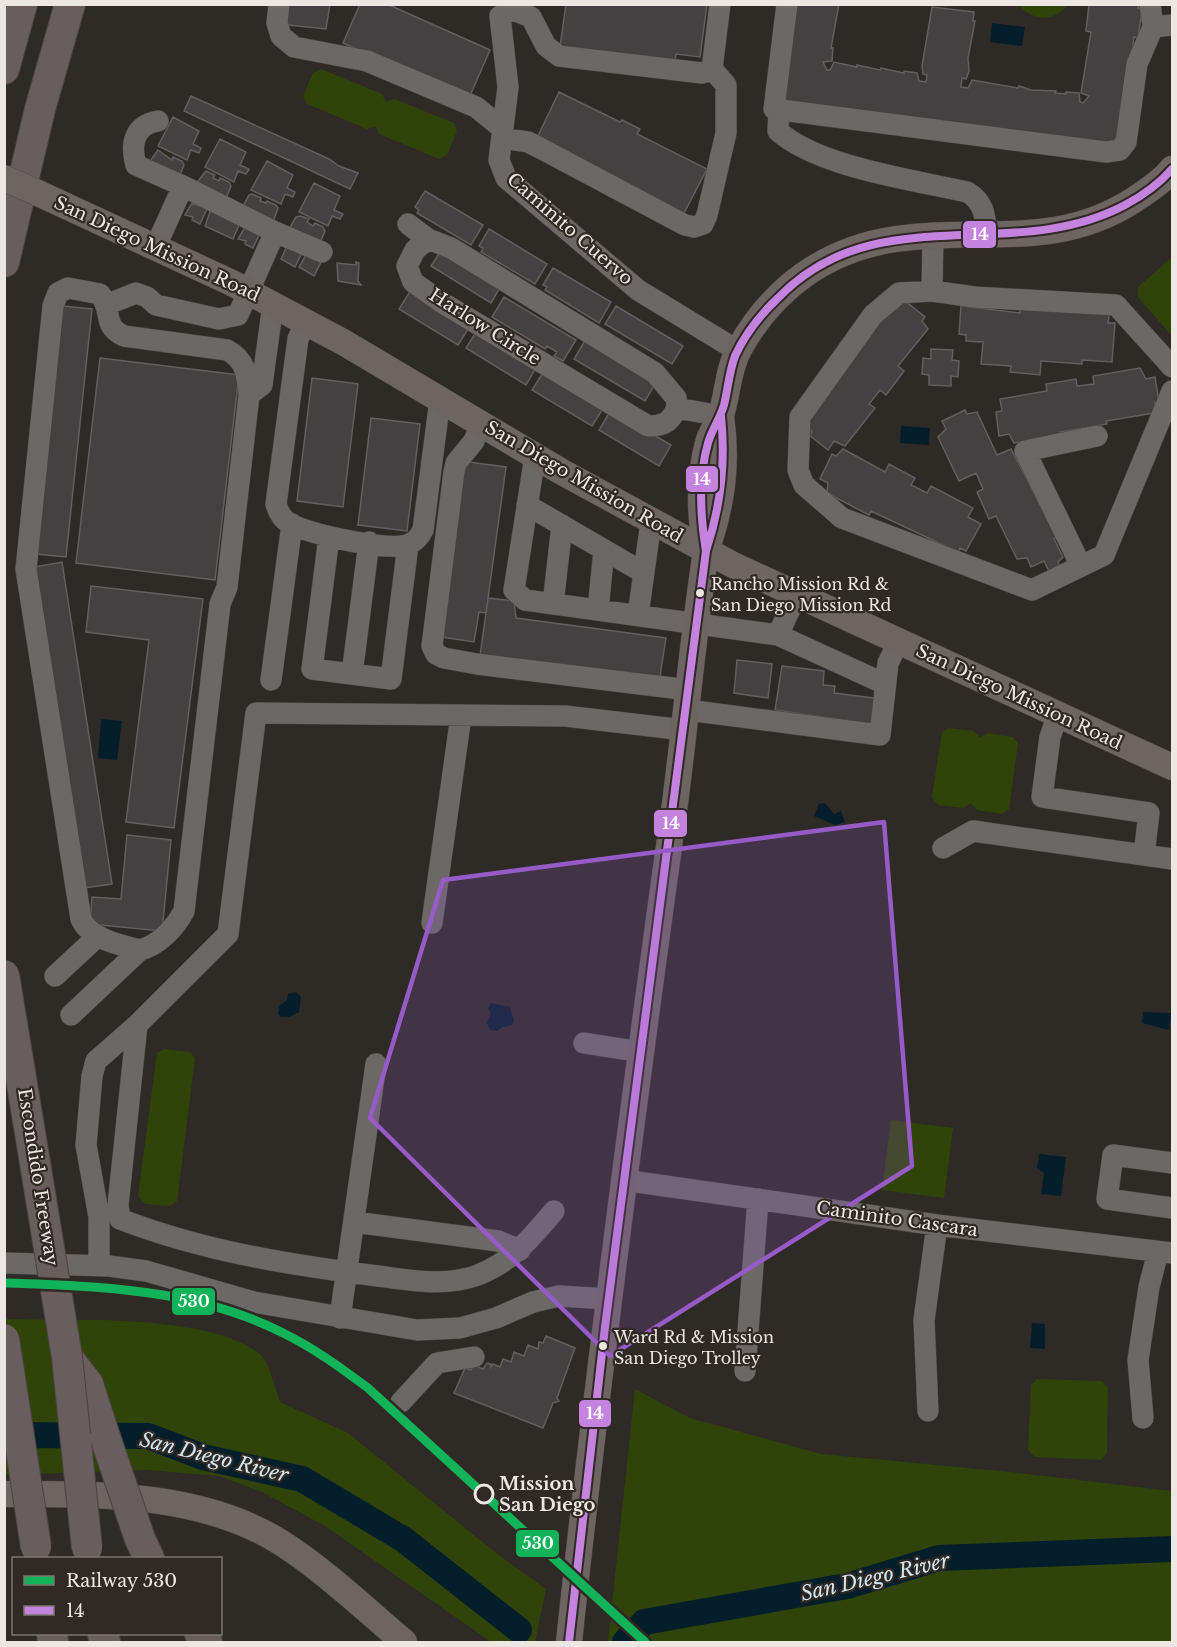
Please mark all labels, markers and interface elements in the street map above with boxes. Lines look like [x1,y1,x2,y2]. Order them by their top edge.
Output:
street label: Caminito Cuervo [502,168,638,290]
street label: San Diego Mission Road [51,192,263,306]
line badge: 14 [962,220,997,249]
text: 14 [971,224,989,244]
street label: Harlow Circle [425,284,545,370]
street label: San Diego Mission Road [481,416,687,548]
line badge: 14 [685,465,719,493]
text: 14 [693,469,711,489]
place label: Rancho Mission Rd & San Diego Mission Rd [711,574,892,615]
marker: Rancho Mission Rd & San Diego Mission Rd [694,587,706,599]
street label: San Diego Mission Road [913,640,1125,754]
line badge: 14 [653,809,688,838]
text: 14 [662,813,680,833]
street label: Escondido Freeway [13,1087,63,1268]
street label: Caminito Cascara [815,1197,979,1241]
line badge: 530 [171,1287,216,1316]
text: 530 [178,1291,210,1311]
place label: Ward Rd & Mission San Diego Trolley [613,1327,774,1368]
marker: Ward Rd & Mission San Diego Trolley [597,1340,609,1352]
line badge: 14 [578,1399,612,1428]
text: 14 [586,1403,604,1423]
water label: San Diego River [137,1427,291,1487]
place label: Mission San Diego [499,1473,596,1516]
marker: Mission San Diego [474,1484,494,1504]
line badge: 530 [515,1529,560,1558]
text: 530 [522,1533,554,1553]
water label: San Diego River [798,1548,953,1606]
legend [12,1557,222,1635]
text: Railway 530 [66,1570,177,1592]
text: 14 [66,1600,85,1622]

